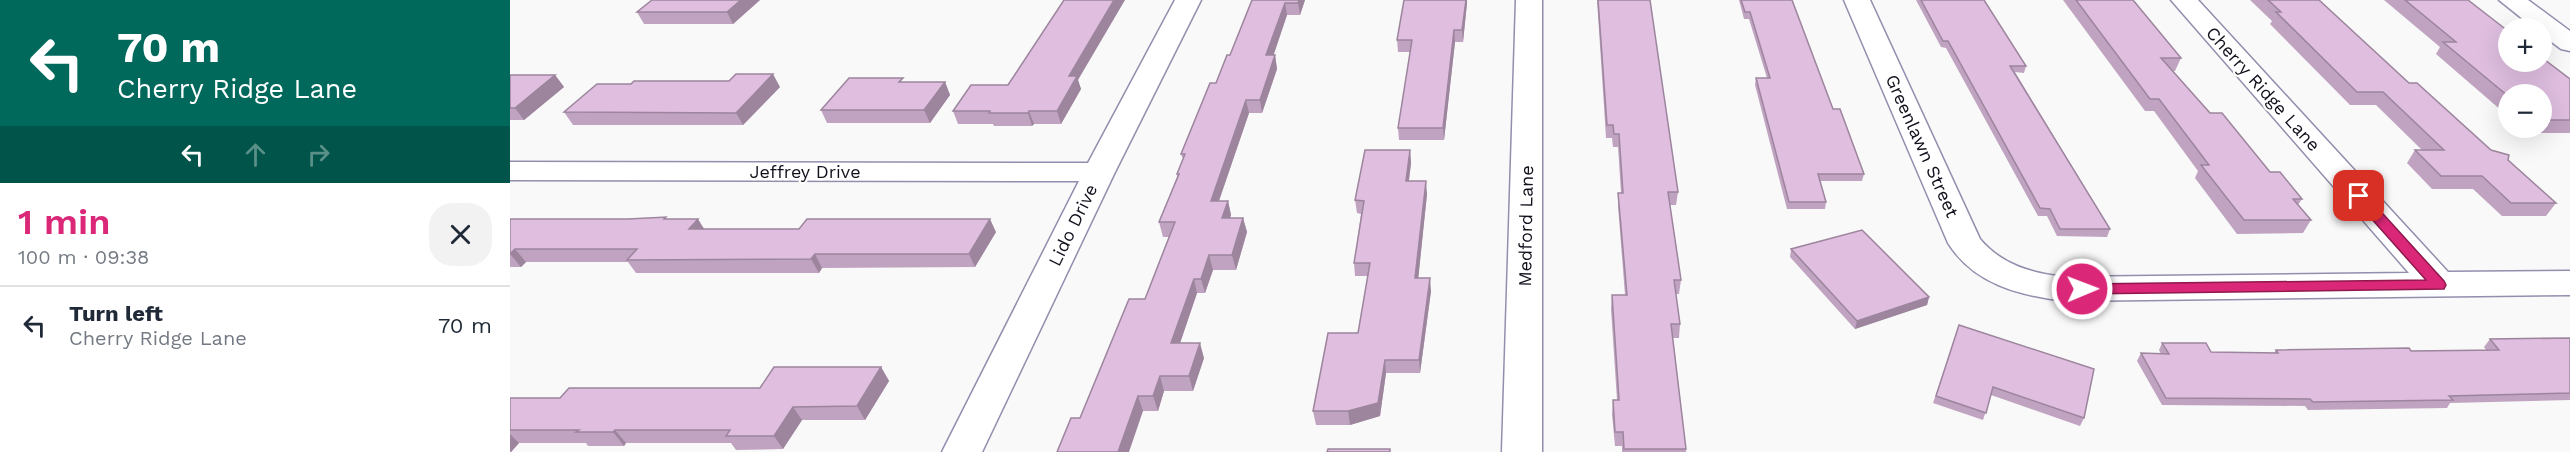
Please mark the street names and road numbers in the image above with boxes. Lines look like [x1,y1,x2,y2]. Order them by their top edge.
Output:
street label: Cherry Ridge Lane [2202,22,2325,155]
street label: Greenlawn Street [1882,71,1964,221]
street label: Jeffrey Drive [749,161,861,182]
street label: Medford Lane [1514,165,1537,287]
street label: Lido Drive [1044,180,1101,269]

